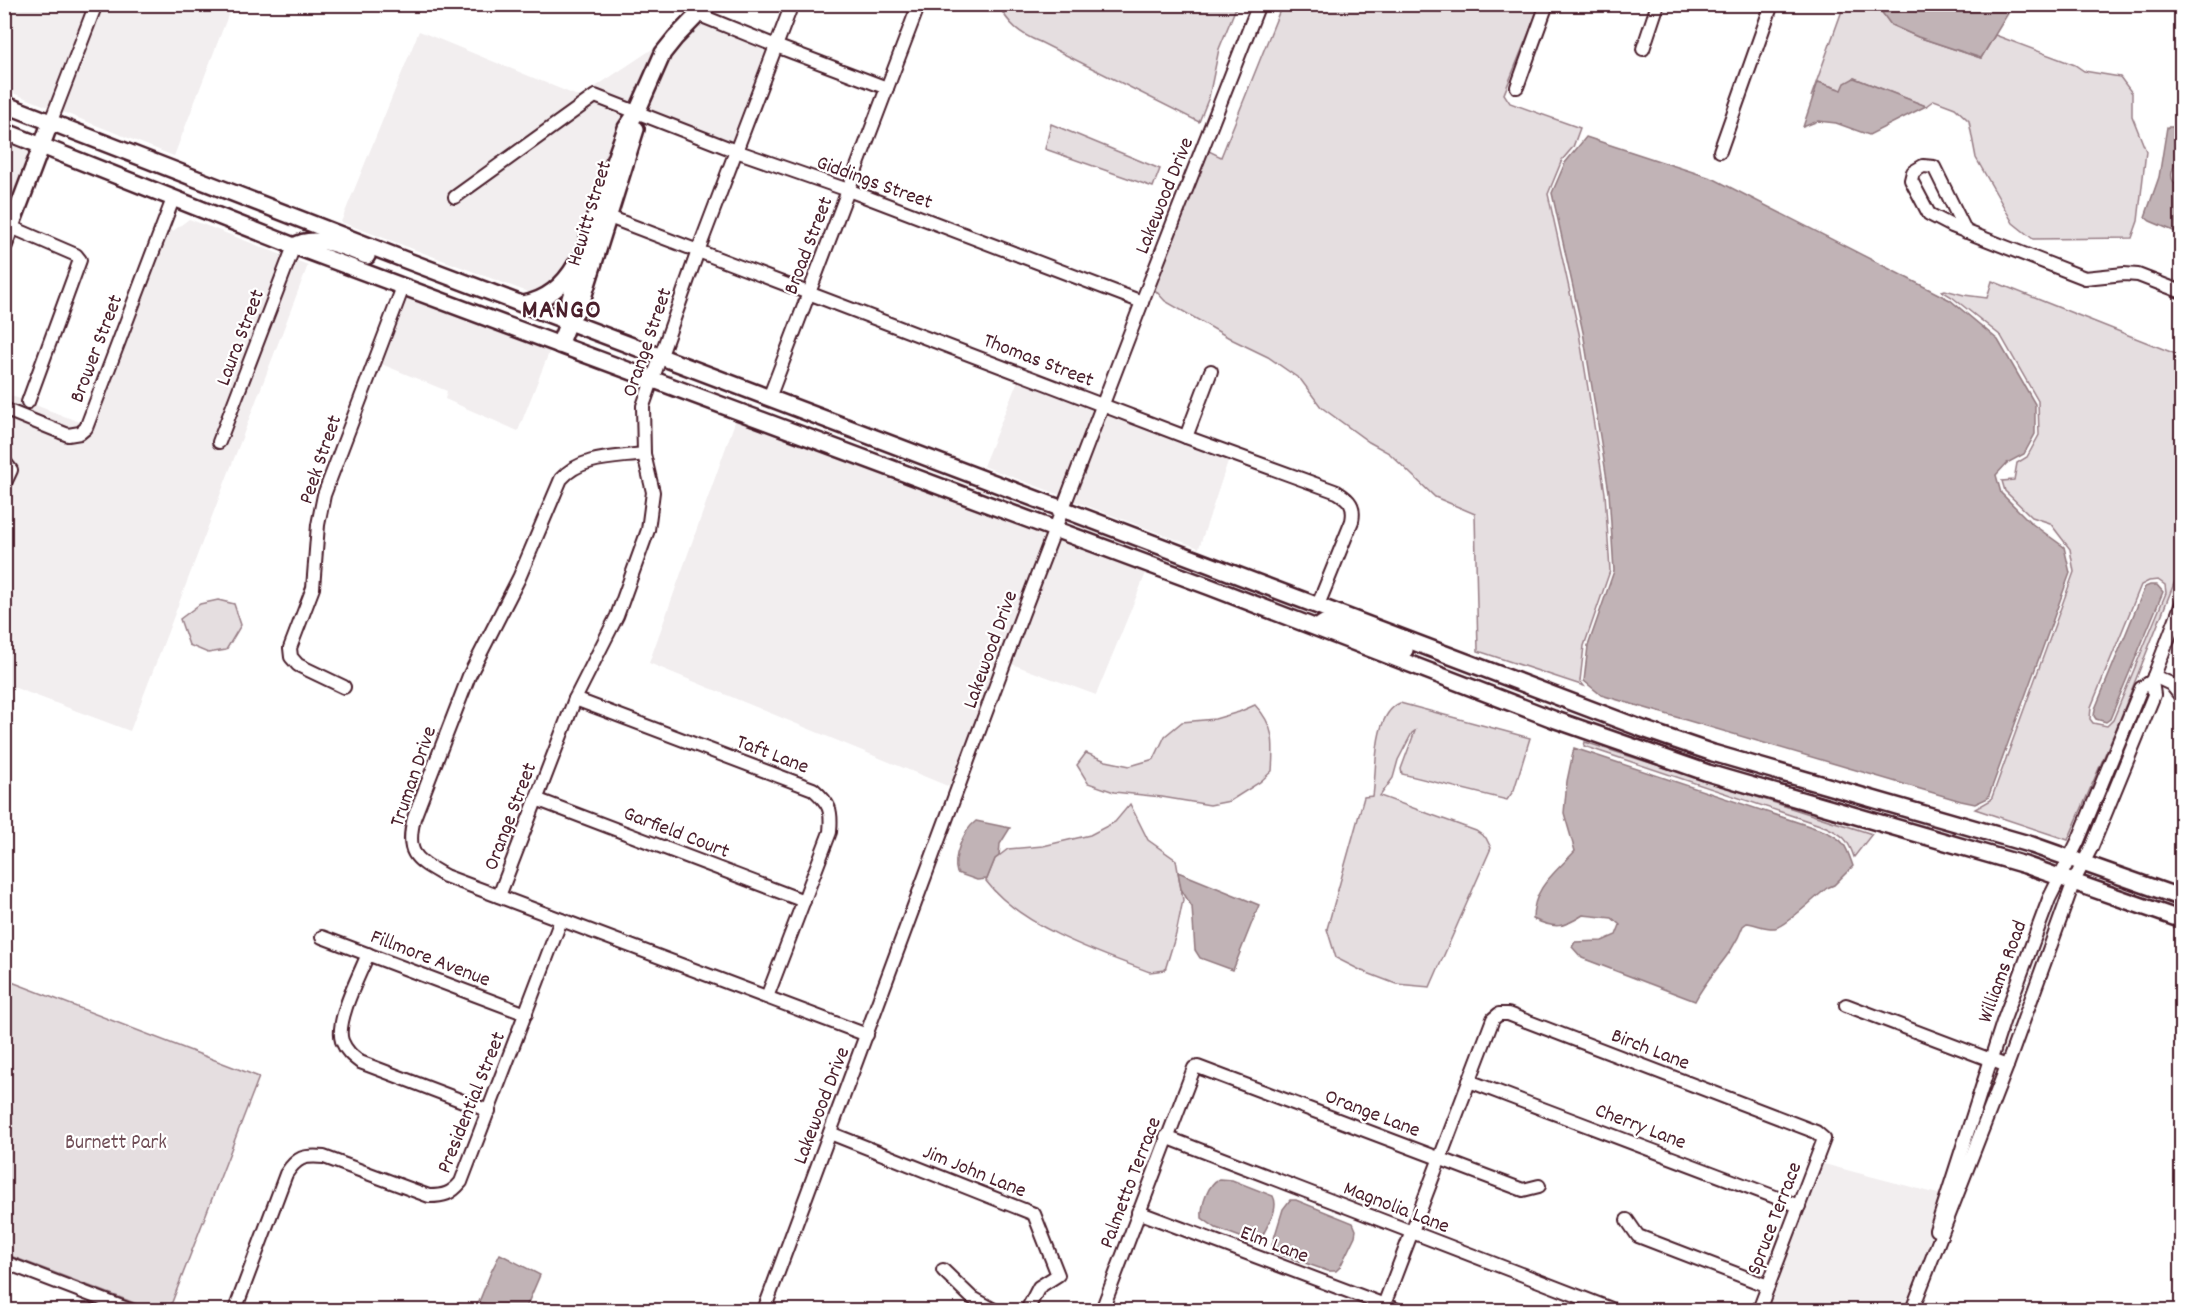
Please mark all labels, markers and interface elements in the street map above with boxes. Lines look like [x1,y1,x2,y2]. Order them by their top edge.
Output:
street label: Lakewood Drive [1129,133,1203,259]
street label: Giddings Street [812,149,936,219]
street label: Hewitt Street [561,157,621,270]
street label: Broad Street [777,193,842,299]
street label: Orange Street [616,284,682,402]
street label: Laura Street [210,285,274,391]
street label: Brower Street [63,290,132,407]
district label: MANGO [522,292,602,331]
street label: Thomas Street [978,327,1098,397]
street label: Peek Street [293,411,351,509]
street label: Lakewood Drive [957,587,1027,713]
street label: Truman Drive [384,723,446,831]
street label: Taft Lane [731,728,813,783]
street label: Orange Street [477,758,546,876]
street label: Garfield Court [619,800,733,868]
street label: Williams Road [1971,917,2036,1027]
street label: Fillmore Avenue [366,923,494,996]
street label: Birch Lane [1606,1022,1694,1079]
street label: Presidential Street [431,1028,515,1178]
street label: Lakewood Drive [787,1043,859,1169]
street label: Orange Lane [1320,1083,1424,1147]
street label: Cherry Lane [1590,1097,1690,1159]
street label: Palmetto Terrace [1093,1113,1171,1253]
park label: Burnett Park [65,1129,167,1159]
street label: Jim John Lane [918,1138,1030,1207]
street label: Spruce Terrace [1740,1158,1811,1280]
street label: Magnolia Lane [1339,1175,1453,1243]
street label: Elm Lane [1235,1219,1313,1273]

